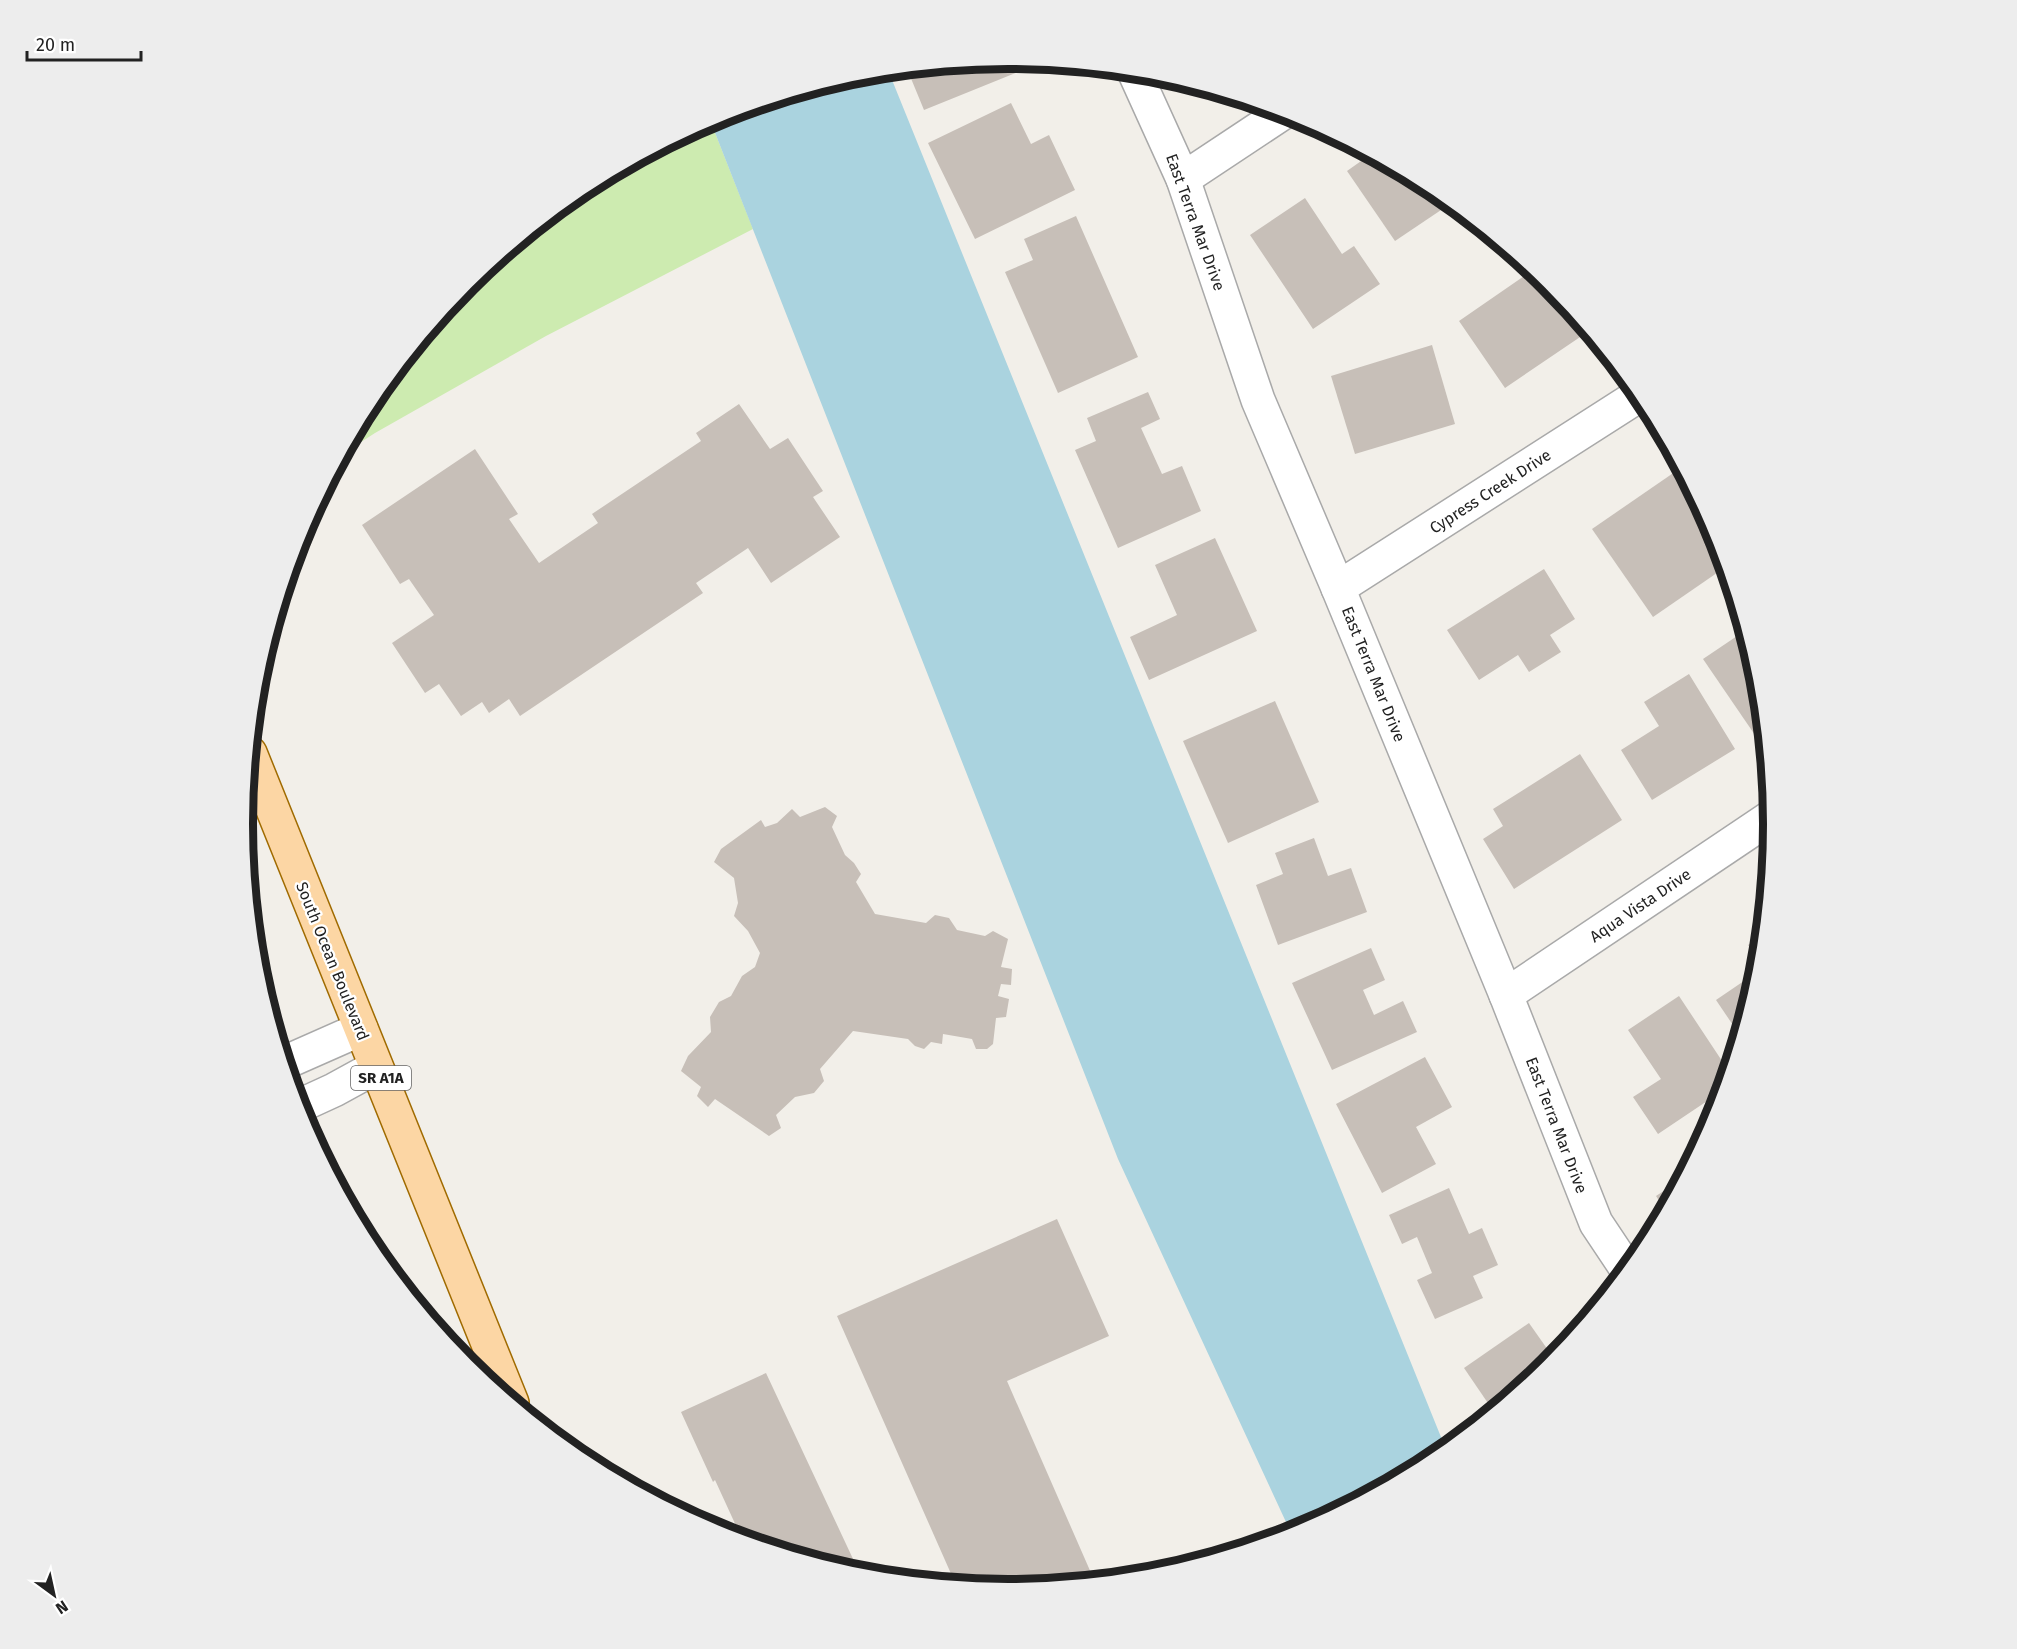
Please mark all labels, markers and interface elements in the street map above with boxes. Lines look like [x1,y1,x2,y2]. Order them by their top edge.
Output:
scale bar [27,24,141,62]
text: 20 m [36,34,75,56]
street label: East Terra Mar Drive [1162,151,1229,293]
street label: Cypress Creek Drive [1426,445,1554,538]
street label: East Terra Mar Drive [1338,604,1409,745]
street label: Aqua Vista Drive [1586,865,1695,946]
street label: South Ocean Boulevard [292,879,373,1043]
street label: East Terra Mar Drive [1522,1054,1591,1196]
road number: SR A1A [351,1066,411,1090]
north arrow [24,1565,84,1625]
text: N [52,1596,72,1618]

